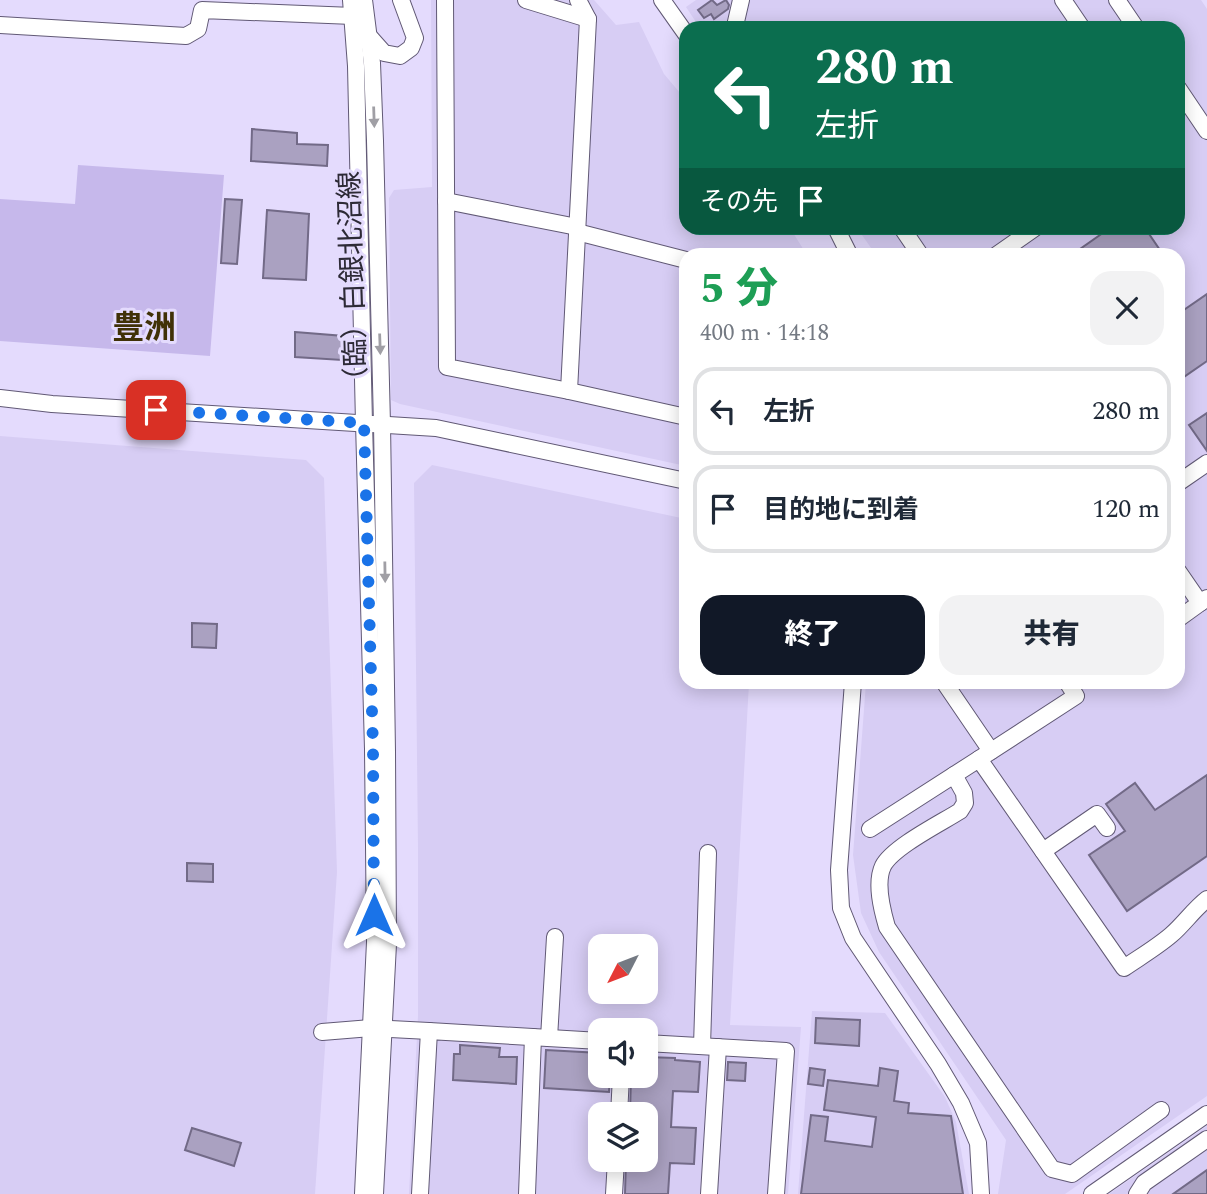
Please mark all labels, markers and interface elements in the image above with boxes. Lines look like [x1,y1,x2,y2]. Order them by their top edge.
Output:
text: 280 m [815,31,954,106]
icon: left [700,49,791,140]
text: 左折 [815,102,879,151]
one-way arrow [368,106,379,128]
street label: （臨）白銀北沼線 [328,170,379,396]
text: その先 [700,182,778,222]
icon: arrive [792,182,830,220]
text: 5 分 [700,258,778,321]
button: close [1090,271,1164,345]
district label: 豊洲 [112,304,176,353]
text: 400 m · 14:18 [700,316,829,351]
one-way arrow [375,333,386,355]
pin [126,380,186,440]
icon: arrive [137,391,175,429]
text: 280 m [1092,391,1160,431]
icon: left [704,392,742,430]
text: 左折 [763,392,815,432]
text: 120 m [1092,489,1160,529]
icon: arrive [704,490,742,528]
text: 目的地に到着 [763,490,919,530]
one-way arrow [379,561,390,583]
button: 終了 [700,595,925,675]
button: 共有 [939,595,1164,675]
position arrow [337,878,411,952]
north arrow [588,934,658,1004]
map controls [588,934,658,1172]
button: sound [588,1018,658,1088]
button: layers [588,1102,658,1172]

